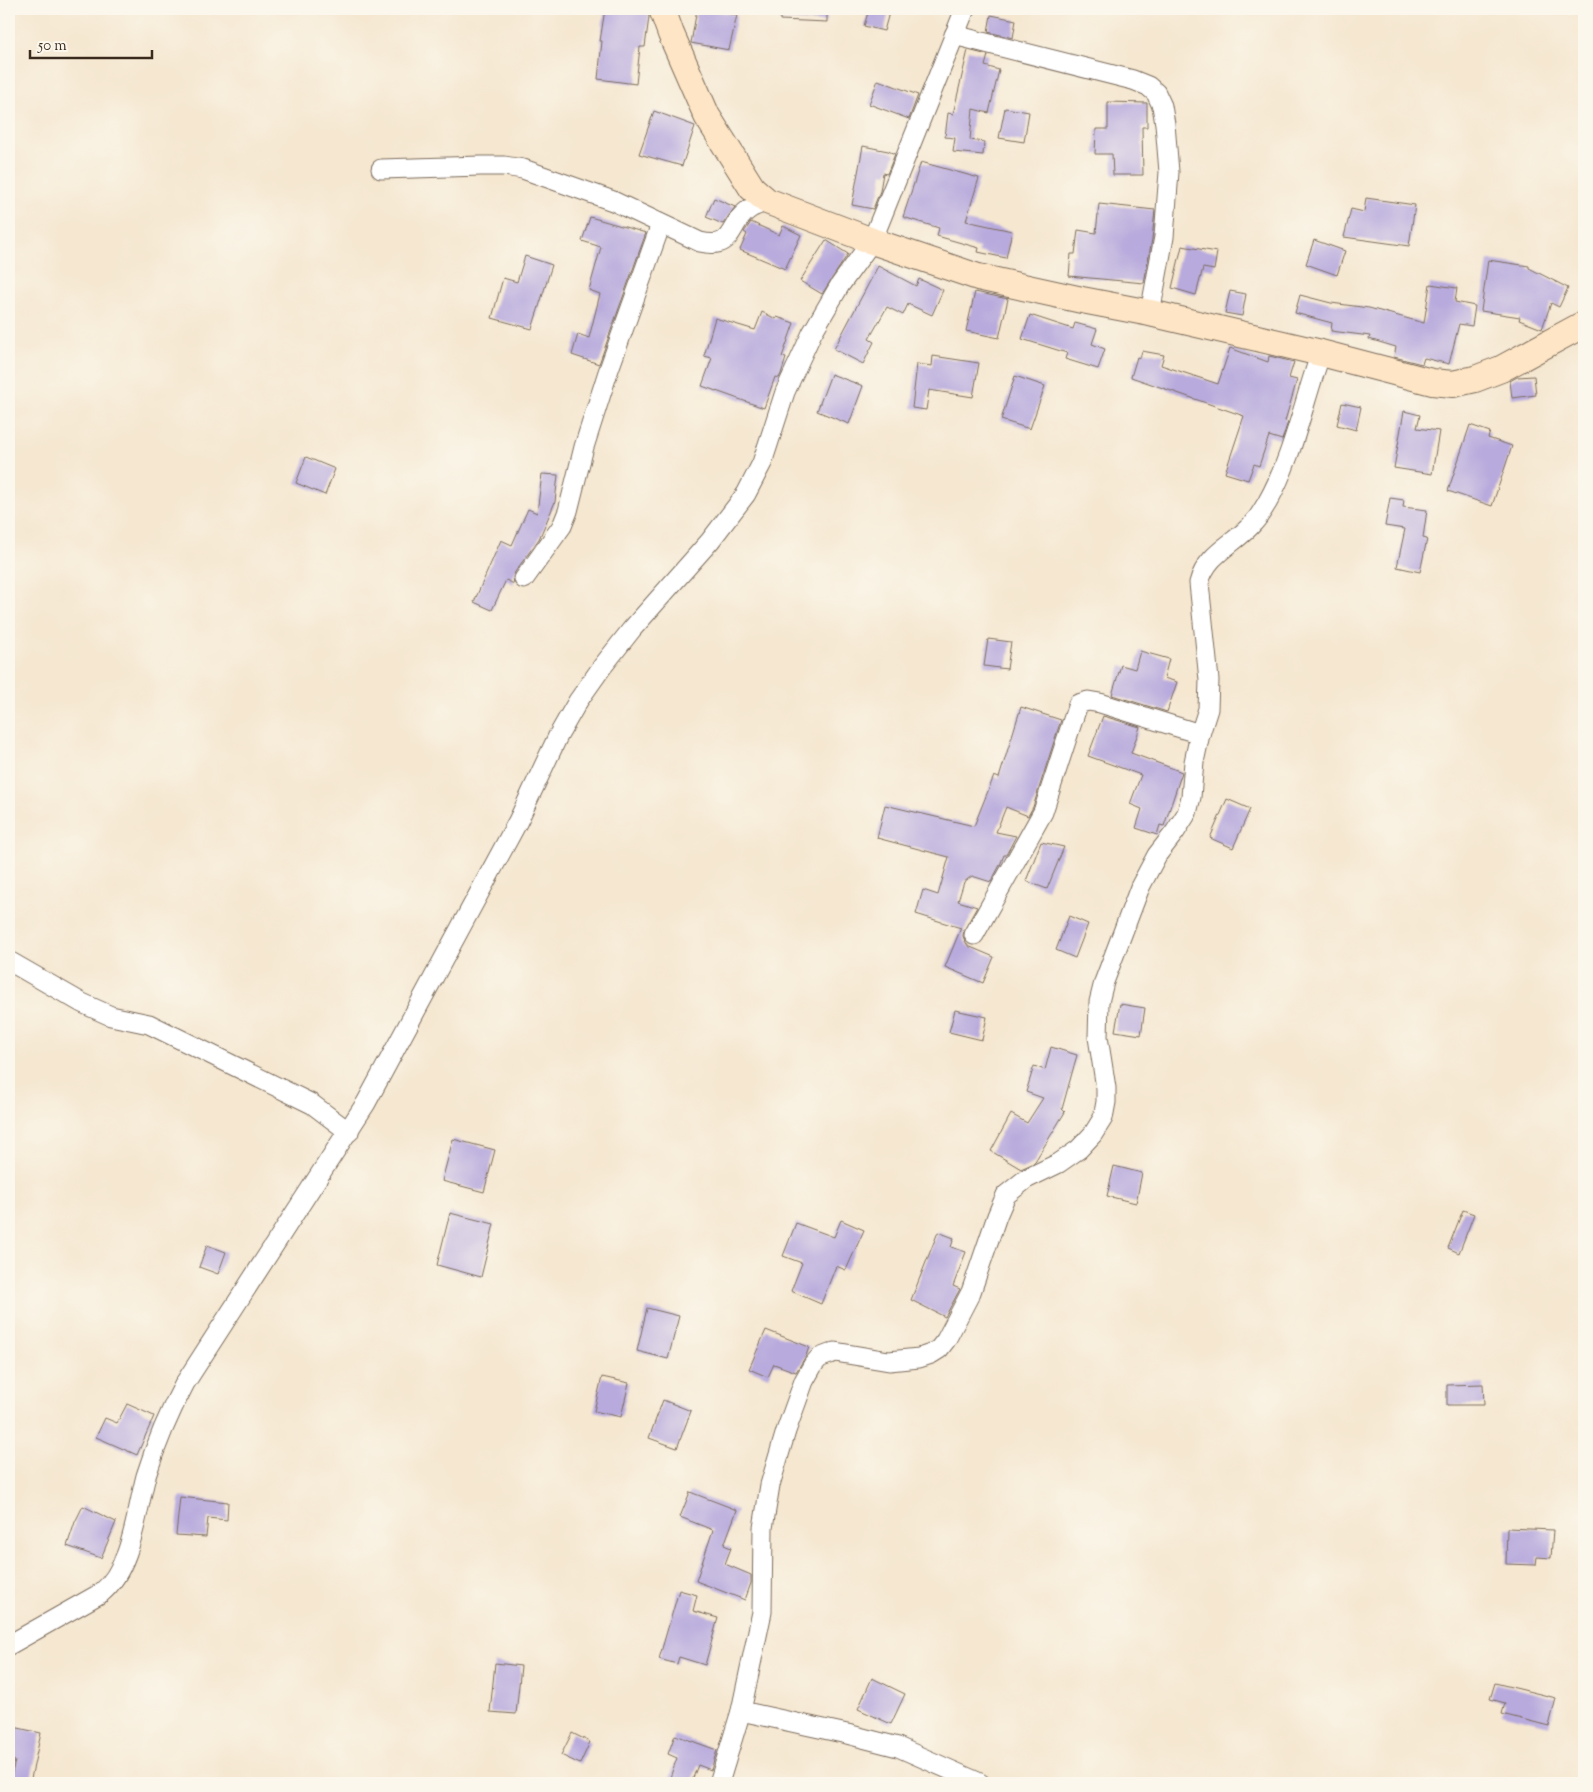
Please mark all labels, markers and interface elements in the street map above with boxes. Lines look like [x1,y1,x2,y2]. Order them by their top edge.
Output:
scale bar [30,28,152,60]
text: 50 m [37,36,67,57]

